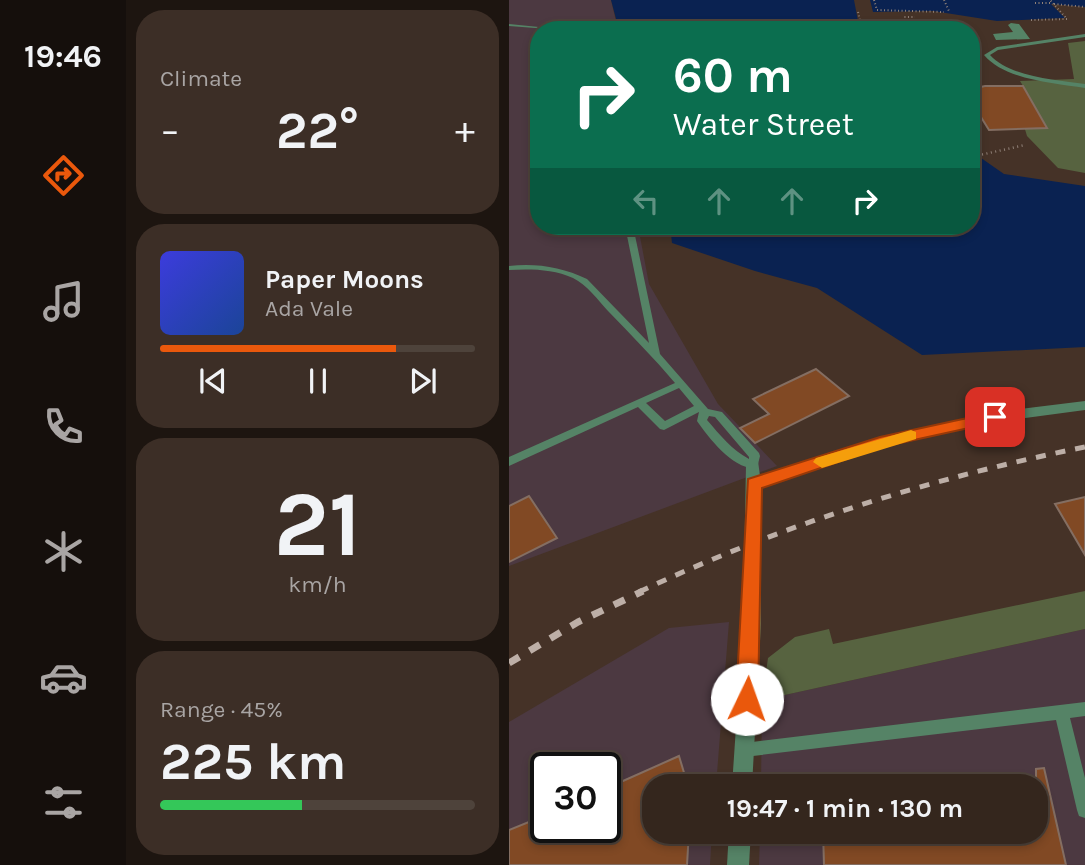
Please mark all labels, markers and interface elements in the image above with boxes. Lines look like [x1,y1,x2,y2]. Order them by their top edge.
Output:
text: 19:46 [24,38,102,75]
text: 60 m [673,47,793,104]
icon: right [558,49,649,140]
text: Climate [160,65,242,92]
text: 22° [276,100,359,161]
text: Water Street [673,106,854,143]
text: − [160,108,180,153]
text: + [455,108,475,153]
icon: directions [39,151,88,200]
icon: left [627,182,665,220]
icon: ahead [700,182,738,220]
icon: ahead [773,182,811,220]
icon: right [846,182,884,220]
text: Paper Moons [265,264,424,295]
icon: music [39,277,88,326]
text: Ada Vale [265,295,353,322]
icon: previous [194,362,232,400]
icon: pause [299,362,337,400]
icon: next [404,362,442,400]
pin [965,387,1025,447]
icon: arrive [976,398,1014,436]
icon: phone [39,402,88,451]
text: 21 [274,472,361,578]
icon: climate [39,527,88,576]
text: km/h [288,571,347,598]
icon: car [39,653,88,702]
position arrow [710,662,784,736]
text: Range · 45% [160,696,283,723]
text: 225 km [160,731,346,792]
speed limit sign: 30 [530,752,621,843]
icon: filters [39,778,88,827]
text: 19:47 · 1 min · 130 m [727,793,963,824]

